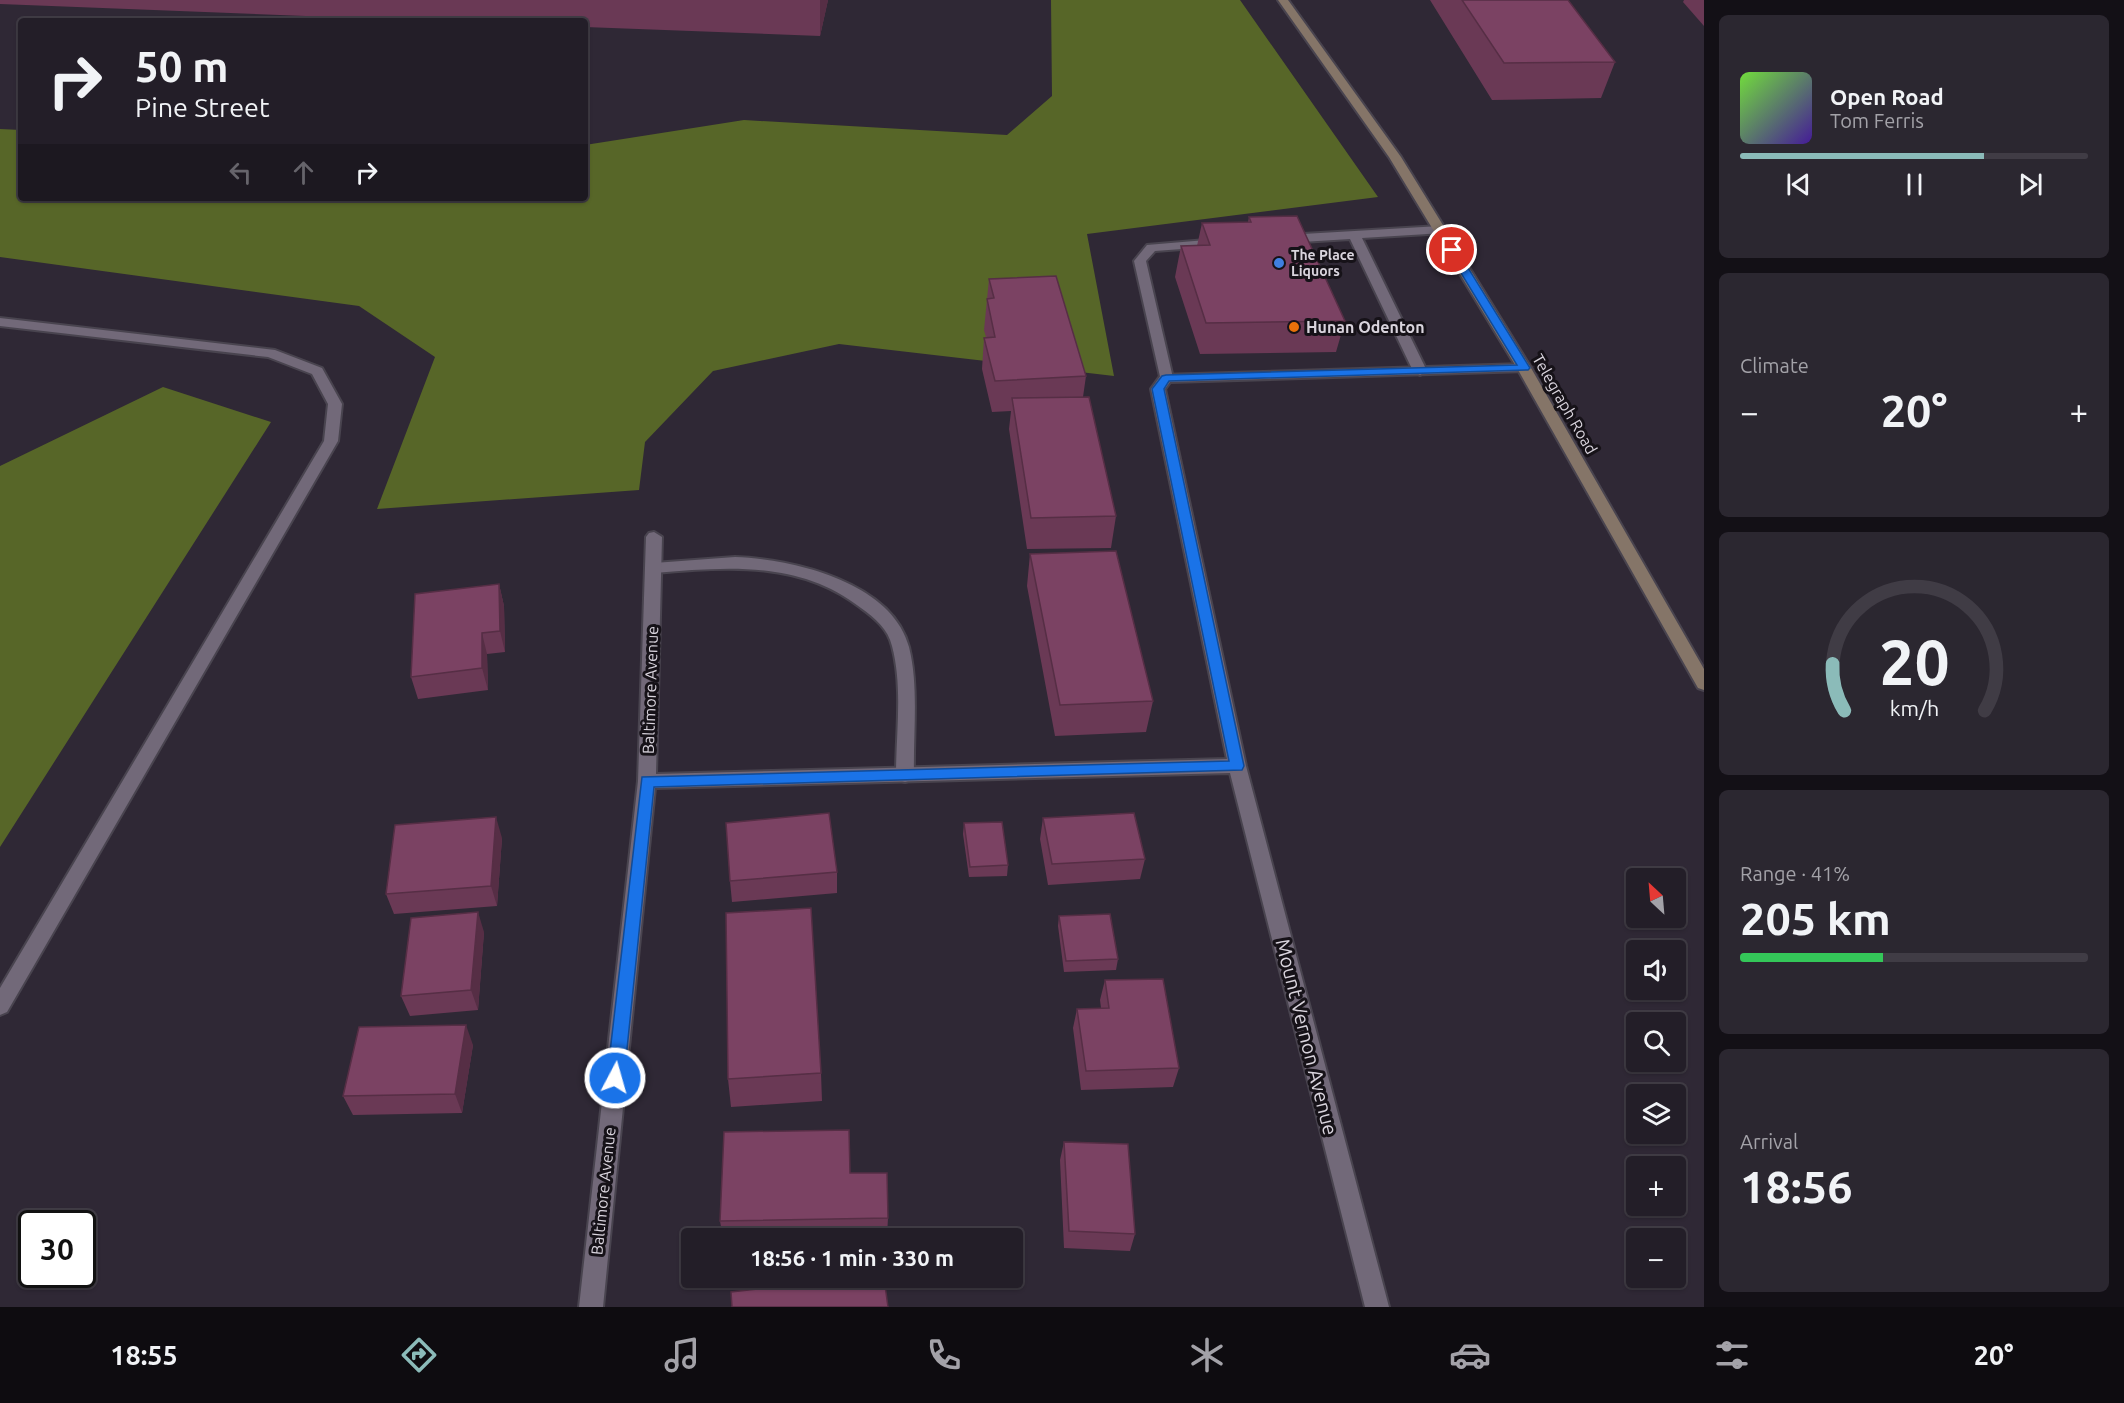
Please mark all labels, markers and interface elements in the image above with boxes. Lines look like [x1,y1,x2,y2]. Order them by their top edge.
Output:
icon: right [36,42,114,120]
text: 50 m [135,43,229,90]
text: Open Road [1830,84,1944,109]
text: Pine Street [135,92,270,122]
text: Tom Ferris [1830,109,1924,132]
icon: left [224,156,257,189]
icon: ahead [287,156,320,189]
icon: right [350,156,383,189]
icon: previous [1782,168,1815,201]
icon: pause [1898,168,1931,201]
icon: next [2014,168,2047,201]
pin [1426,224,1477,275]
icon: arrive [1435,233,1468,266]
place label: The Place Liquors [1291,247,1355,279]
marker: The Place Liquors [1272,256,1286,270]
place label: Hunan Odenton [1306,318,1425,336]
marker: Hunan Odenton [1287,320,1301,334]
street label: Telegraph Road [1529,351,1601,457]
text: Climate [1740,354,1809,377]
text: 20° [1881,385,1947,436]
text: − [1740,393,1759,430]
text: + [2069,393,2088,430]
street label: Baltimore Avenue [639,626,661,754]
text: 20 [1879,627,1949,697]
text: km/h [1889,696,1939,720]
text: Range · 41% [1740,862,1850,885]
north arrow [1626,868,1686,928]
map controls [1626,868,1686,1288]
text: 205 km [1740,893,1891,944]
street label: Mount Vernon Avenue [1271,936,1343,1138]
button: sound [1626,940,1686,1000]
button: search [1626,1012,1686,1072]
position arrow [583,1046,647,1110]
button: layers [1626,1084,1686,1144]
street label: Baltimore Avenue [587,1126,619,1256]
text: Arrival [1740,1130,1798,1153]
button: + [1626,1156,1686,1216]
text: 18:56 [1740,1161,1853,1212]
speed limit sign: 30 [18,1210,96,1288]
button: − [1626,1228,1686,1288]
text: 18:56 · 1 min · 330 m [750,1245,954,1270]
icon: directions [398,1334,440,1376]
icon: music [661,1334,703,1376]
icon: phone [923,1334,965,1376]
icon: climate [1186,1334,1228,1376]
icon: car [1449,1334,1491,1376]
icon: filters [1711,1334,1753,1376]
text: 18:55 [110,1340,178,1370]
text: 20° [1974,1340,2014,1370]

